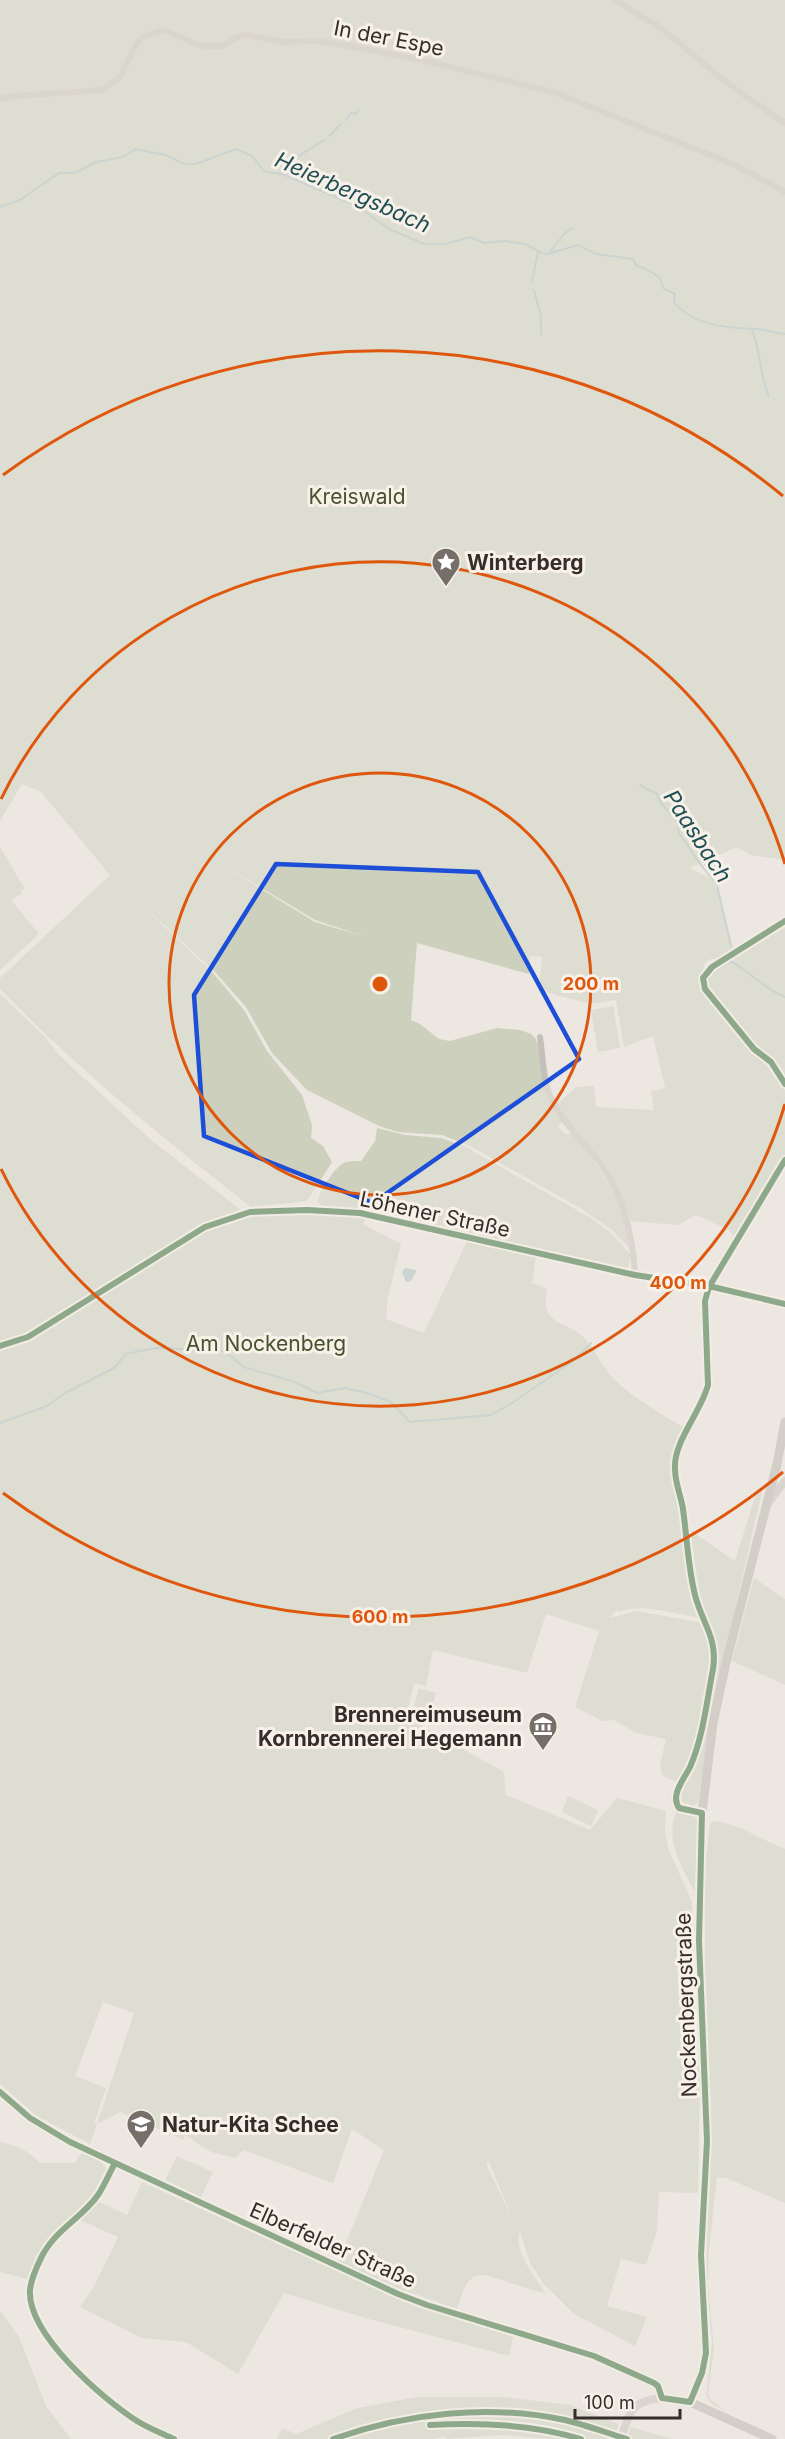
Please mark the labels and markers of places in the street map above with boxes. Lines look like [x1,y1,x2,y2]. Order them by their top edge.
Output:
place icon: Winterberg [430,546,462,588]
place label: Winterberg [467,550,583,575]
centre of rings [370,974,390,994]
place label: Brennereimuseum Kornbrennerei Hegemann [258,1702,522,1751]
museum icon: Brennereimuseum Kornbrennerei Hegemann [527,1710,559,1752]
school or university icon: Natur-Kita Schee [125,2108,157,2150]
place label: Natur-Kita Schee [162,2112,339,2137]

